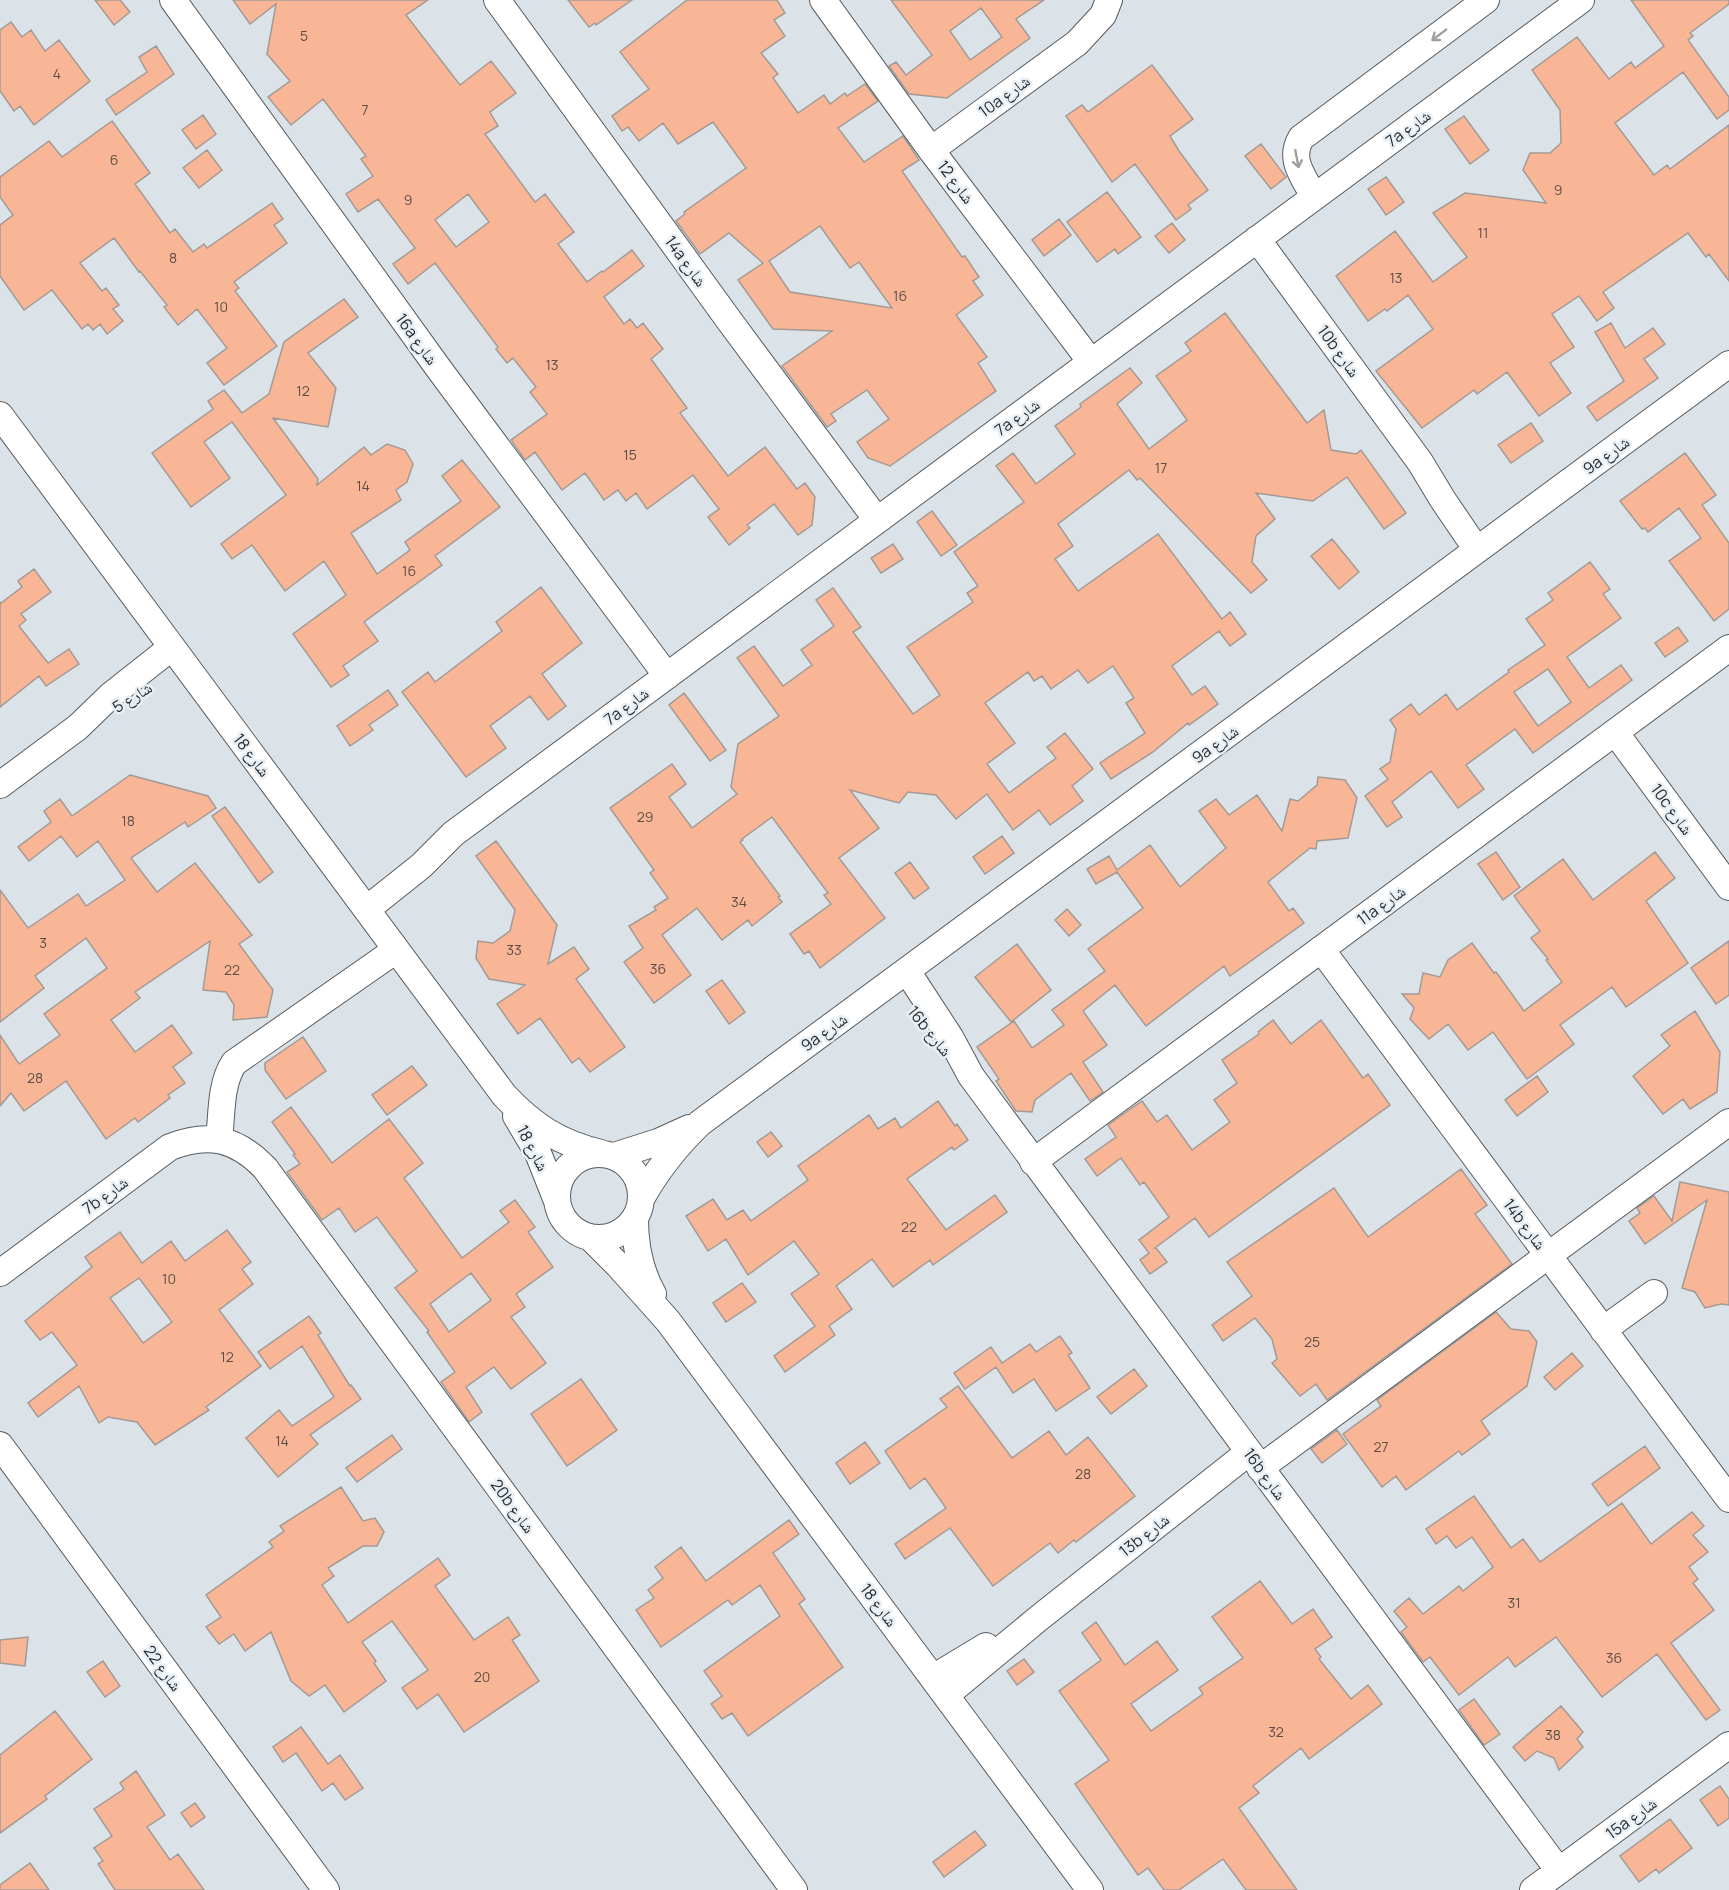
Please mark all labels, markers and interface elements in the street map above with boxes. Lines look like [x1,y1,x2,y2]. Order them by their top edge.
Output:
house number: 5 [300,26,308,45]
one-way arrow [1431,28,1447,41]
house number: 4 [53,64,61,83]
street label: 10a شارع [974,70,1034,122]
house number: 7 [361,100,369,119]
street label: 7a شارع [1381,104,1435,152]
one-way arrow [1292,149,1303,168]
house number: 6 [110,150,118,169]
street label: شارع 12 [932,156,980,208]
house number: 9 [1554,180,1562,199]
house number: 9 [404,190,412,209]
house number: 11 [1478,223,1488,242]
street label: 14a شارع [660,231,712,291]
house number: 8 [169,248,177,267]
house number: 13 [1389,268,1403,287]
house number: 16 [893,286,907,305]
house number: 10 [214,297,228,316]
street label: 16a شارع [391,309,443,369]
street label: 10b شارع [1313,321,1365,381]
house number: 13 [545,355,559,374]
house number: 12 [296,381,310,400]
street label: 7a شارع [990,393,1044,441]
street label: 9a شارع [1578,431,1634,479]
house number: 15 [623,445,637,464]
house number: 17 [1155,458,1167,477]
house number: 14 [356,476,370,495]
house number: 16 [402,561,416,580]
street label: شارع 5 [108,676,156,718]
street label: 7a شارع [599,682,653,730]
street label: 9a شارع [1187,720,1243,768]
street label: شارع 18 [228,729,276,781]
street label: 10c شارع [1646,779,1698,839]
house number: 29 [637,807,653,826]
house number: 18 [121,811,135,830]
street label: 11a شارع [1352,880,1410,930]
house number: 34 [731,892,747,911]
house number: 3 [39,933,47,952]
house number: 33 [506,940,522,959]
house number: 36 [650,959,666,978]
house number: 22 [224,960,240,979]
street label: 16b شارع [903,1001,957,1061]
street label: 9a شارع [796,1008,852,1056]
house number: 28 [27,1068,43,1087]
street label: شارع 18 [512,1121,554,1175]
street label: 7b شارع [78,1171,132,1219]
street label: 14b شارع [1499,1194,1551,1254]
house number: 22 [901,1217,917,1236]
house number: 10 [162,1269,176,1288]
house number: 25 [1304,1332,1320,1351]
house number: 12 [220,1347,234,1366]
house number: 14 [275,1431,289,1450]
house number: 27 [1373,1437,1389,1456]
street label: 16b شارع [1239,1444,1291,1504]
house number: 28 [1075,1464,1091,1483]
street label: 20b شارع [486,1474,540,1538]
street label: 13b شارع [1114,1508,1174,1562]
street label: شارع 18 [855,1579,903,1631]
house number: 31 [1507,1593,1521,1612]
street label: شارع 22 [139,1641,187,1695]
house number: 36 [1606,1648,1622,1667]
house number: 20 [474,1667,490,1686]
house number: 32 [1268,1722,1284,1741]
house number: 38 [1545,1725,1561,1744]
street label: 15a شارع [1601,1792,1661,1844]

